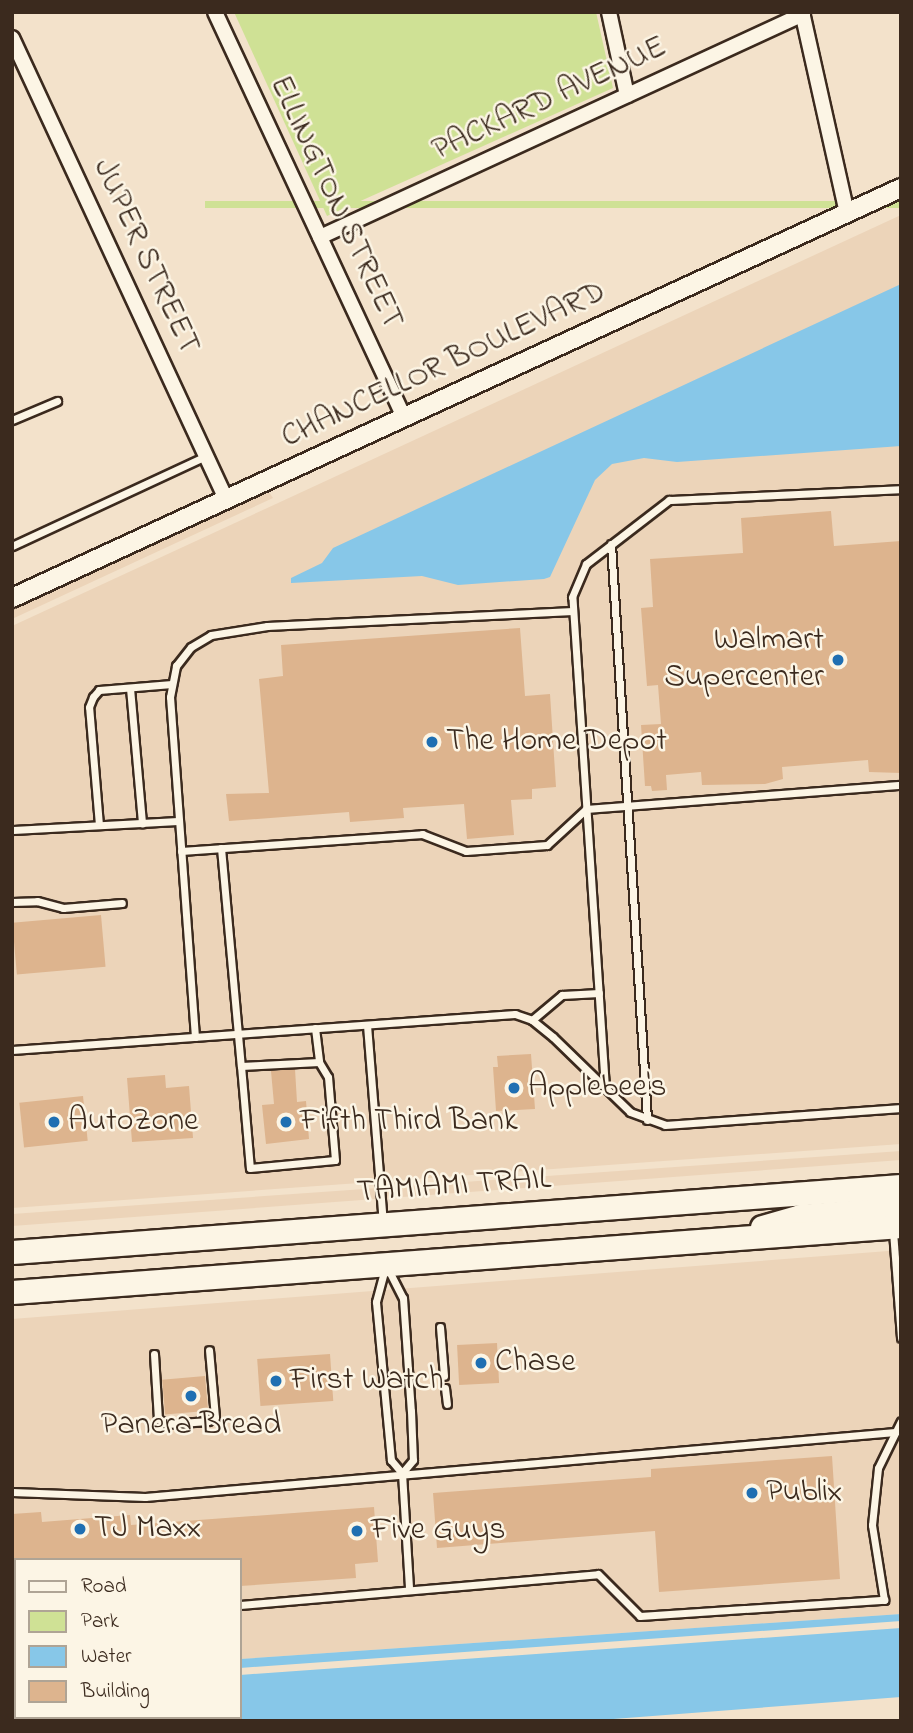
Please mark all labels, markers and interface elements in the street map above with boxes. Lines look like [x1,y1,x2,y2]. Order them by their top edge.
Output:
street label: PACKARD AVENUE [427,29,673,171]
street label: ELLINGTON STREET [260,70,410,336]
street label: JUPER STREET [83,153,207,361]
street label: CHANCELLOR BOULEVARD [276,274,612,458]
place label: Walmart Supercenter [664,623,824,698]
marker: Walmart Supercenter [830,652,846,668]
place label: The Home Depot [446,723,667,761]
marker: The Home Depot [424,734,440,750]
place label: Applebee's [528,1069,666,1107]
marker: Applebee's [506,1080,522,1096]
place label: AutoZone [68,1103,198,1141]
place label: Fifth Third Bank [300,1103,518,1141]
marker: AutoZone [46,1114,62,1130]
marker: Fifth Third Bank [278,1114,294,1130]
street label: TAMIAMI TRAIL [356,1161,552,1213]
place label: Chase [495,1344,576,1382]
marker: Chase [473,1355,489,1371]
place label: First Watch [290,1362,444,1400]
marker: First Watch [268,1373,284,1389]
marker: Panera Bread [183,1388,199,1404]
place label: Panera Bread [101,1407,281,1445]
place label: Publix [766,1474,842,1512]
marker: Publix [744,1485,760,1501]
place label: TJ Maxx [94,1510,201,1548]
place label: Five Guys [371,1512,505,1550]
marker: TJ Maxx [72,1521,88,1537]
marker: Five Guys [349,1523,365,1539]
legend [14,1558,242,1719]
text: Road [81,1572,127,1602]
text: Park [81,1607,119,1637]
text: Water [81,1642,132,1672]
text: Building [81,1677,150,1707]

